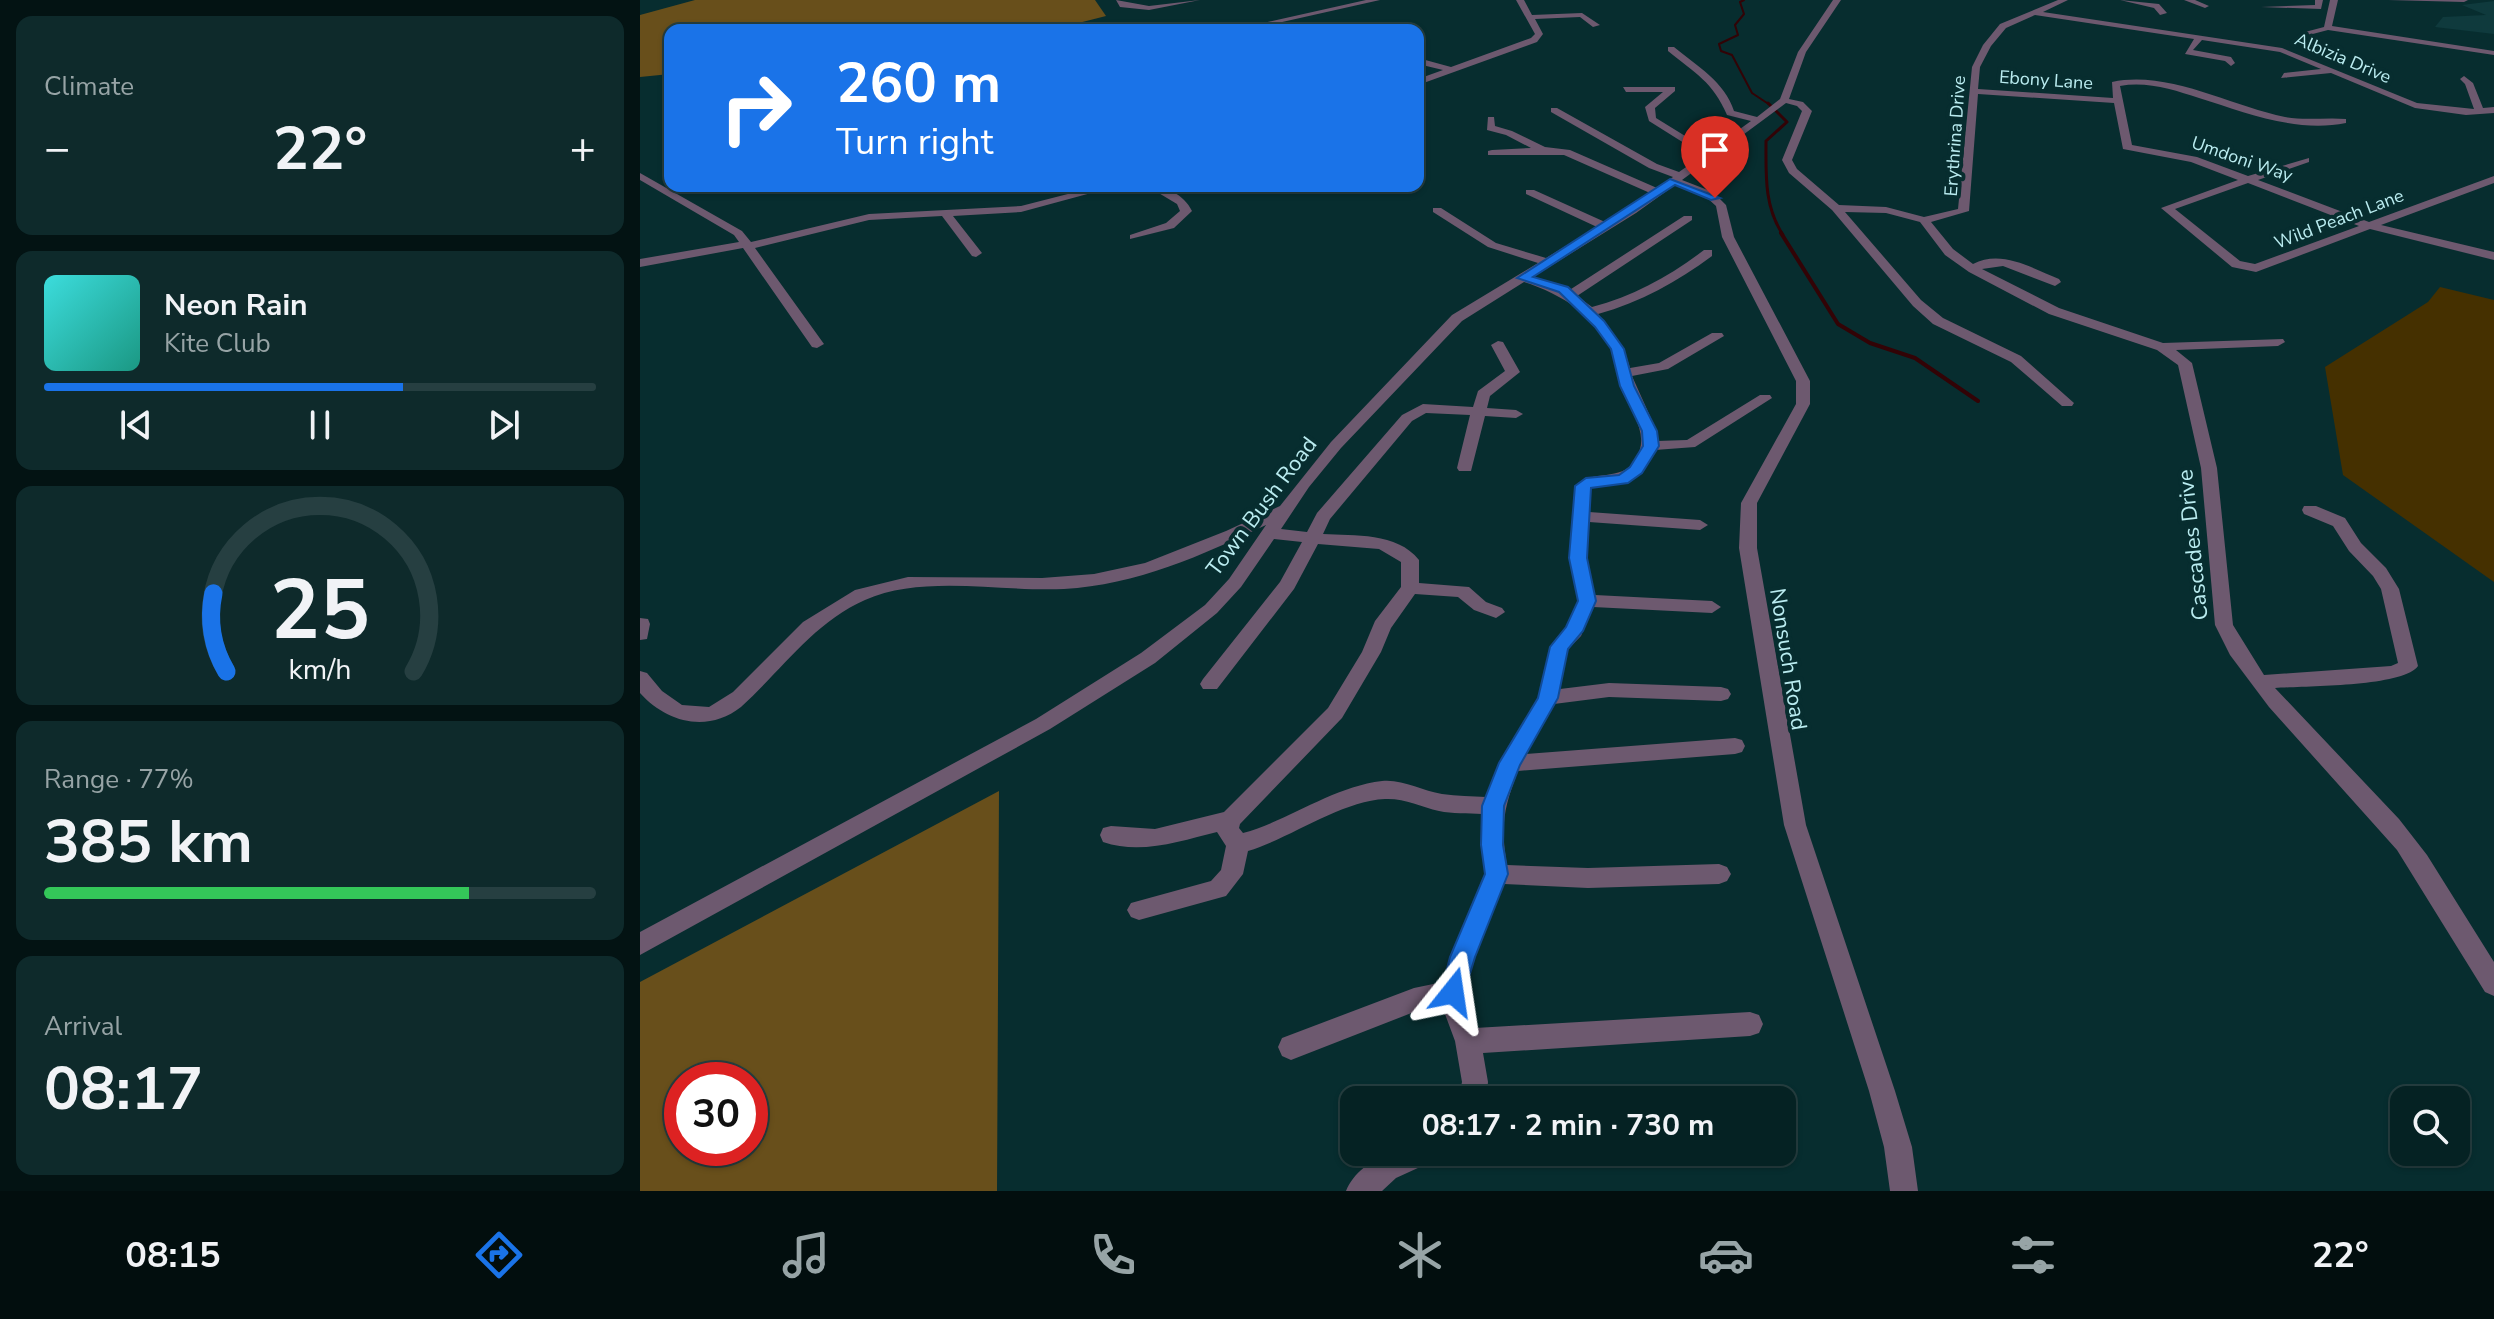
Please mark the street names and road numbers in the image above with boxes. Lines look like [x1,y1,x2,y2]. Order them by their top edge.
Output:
street label: Albizia Drive [2291,27,2395,89]
street label: Ebony Lane [1998,65,2094,95]
street label: Erythrina Drive [1939,75,1971,197]
street label: Umdoni Way [2188,130,2297,188]
street label: Wild Peach Lane [2271,183,2407,255]
street label: Town Bush Road [1199,431,1324,582]
street label: Cascades Drive [2170,468,2216,622]
street label: Nonsuch Road [1762,586,1814,732]

